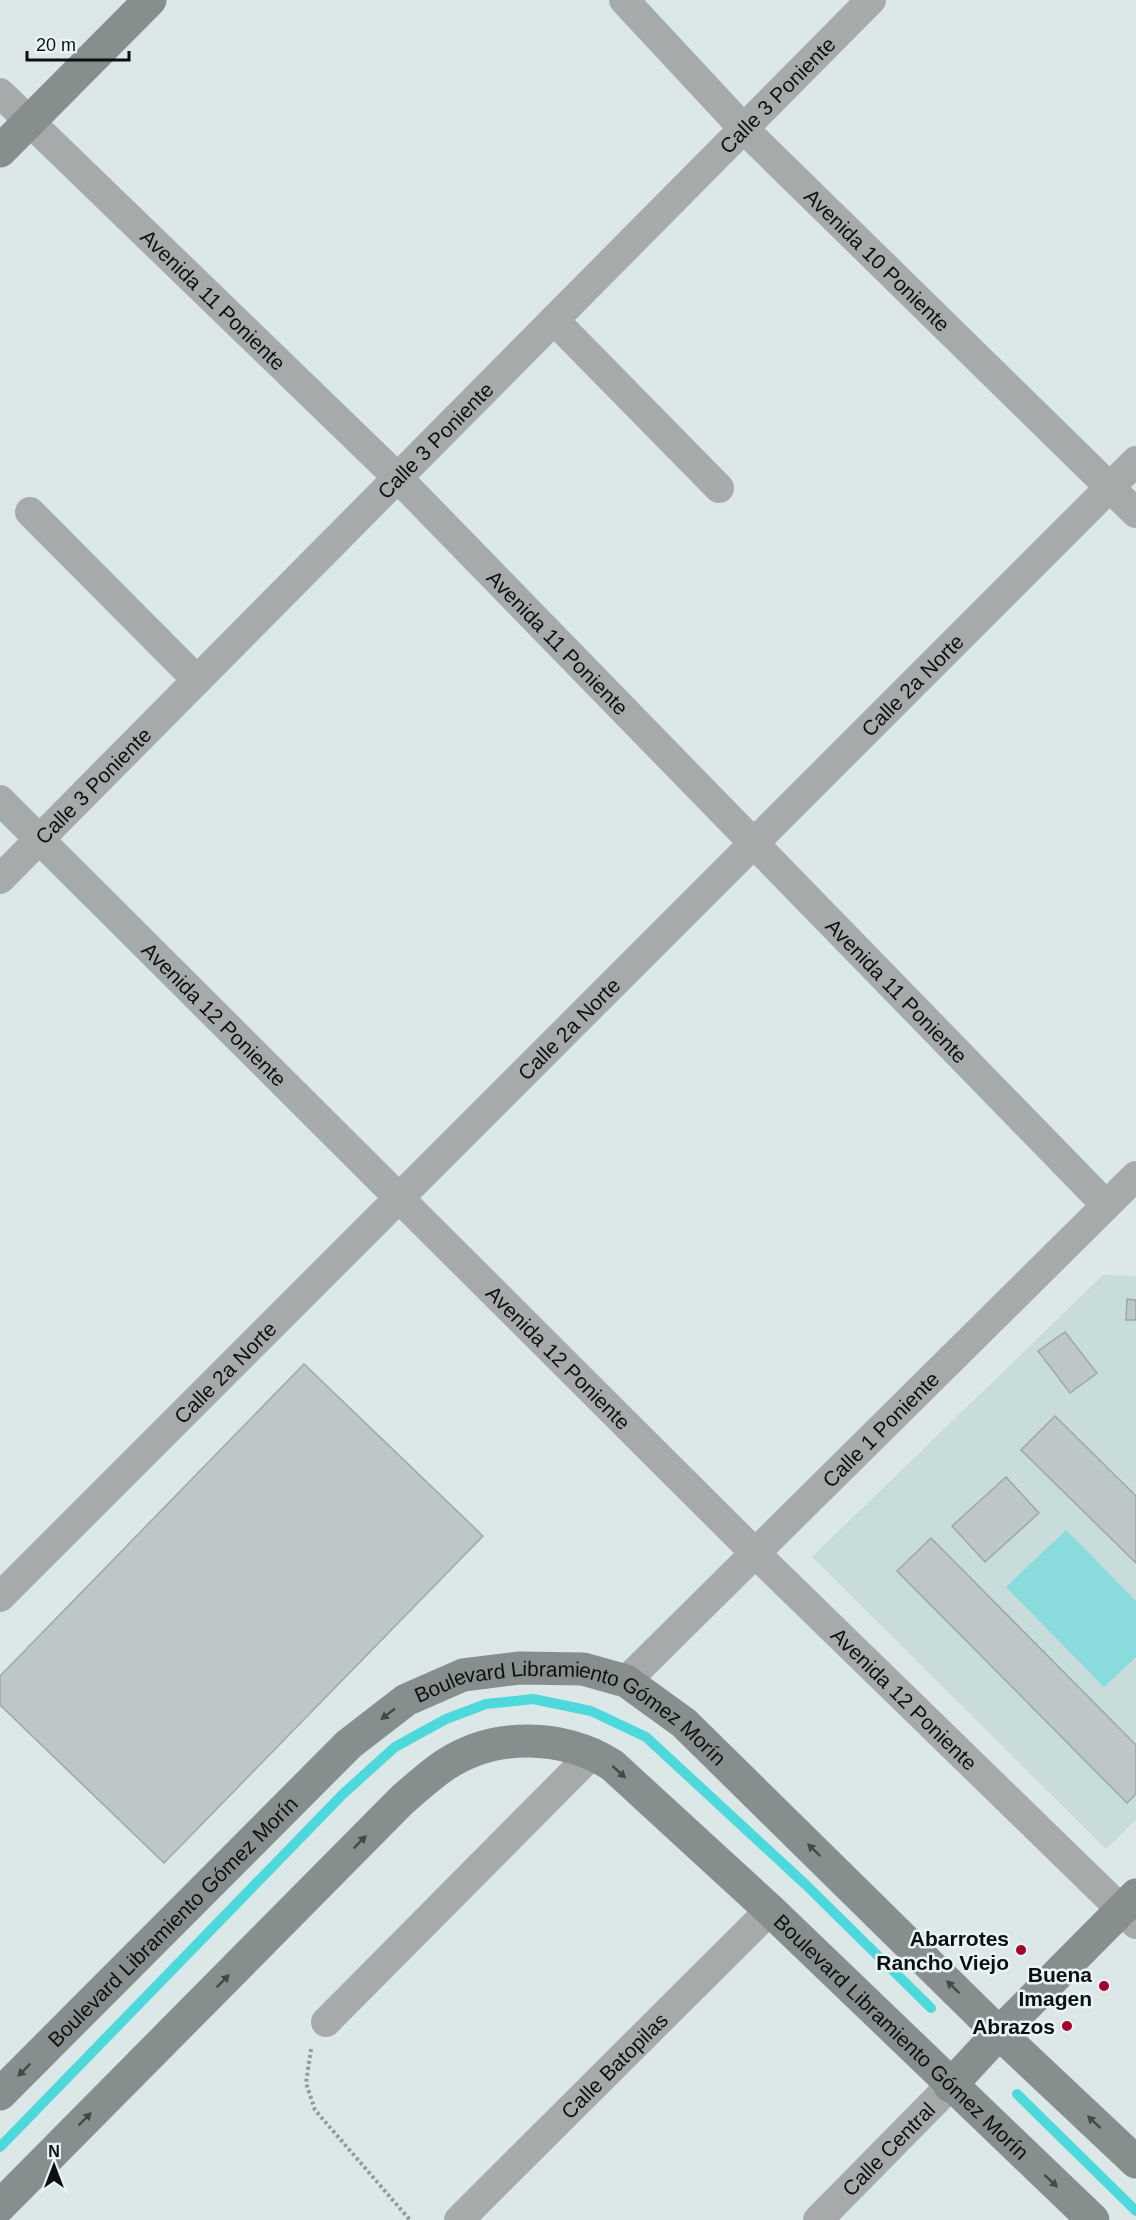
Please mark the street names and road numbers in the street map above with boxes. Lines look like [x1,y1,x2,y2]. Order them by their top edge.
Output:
street label: Calle 3 Poniente [715,32,840,158]
street label: Avenida 10 Poniente [800,184,955,336]
street label: Avenida 11 Poniente [136,224,290,375]
street label: Calle 3 Poniente [373,377,497,503]
street label: Avenida 11 Poniente [483,565,633,719]
street label: Calle 2a Norte [857,629,968,740]
street label: Calle 3 Poniente [30,722,155,848]
street label: Avenida 11 Poniente [822,914,972,1067]
street label: Avenida 12 Poniente [138,937,291,1090]
street label: Calle 2a Norte [513,973,624,1084]
street label: Avenida 12 Poniente [482,1281,635,1434]
street label: Calle 2a Norte [169,1317,280,1428]
street label: Calle 1 Poniente [817,1367,943,1492]
street label: Avenida 12 Poniente [827,1623,982,1774]
street label: Boulevard Libramiento Gómez Morín [411,1656,731,1769]
street label: Boulevard Libramiento Gómez Morín [43,1792,302,2051]
street label: Boulevard Libramiento Gómez Morín [770,1909,1034,2164]
street label: Calle Batopilas [556,2008,672,2123]
street label: Calle Central [837,2097,939,2200]

